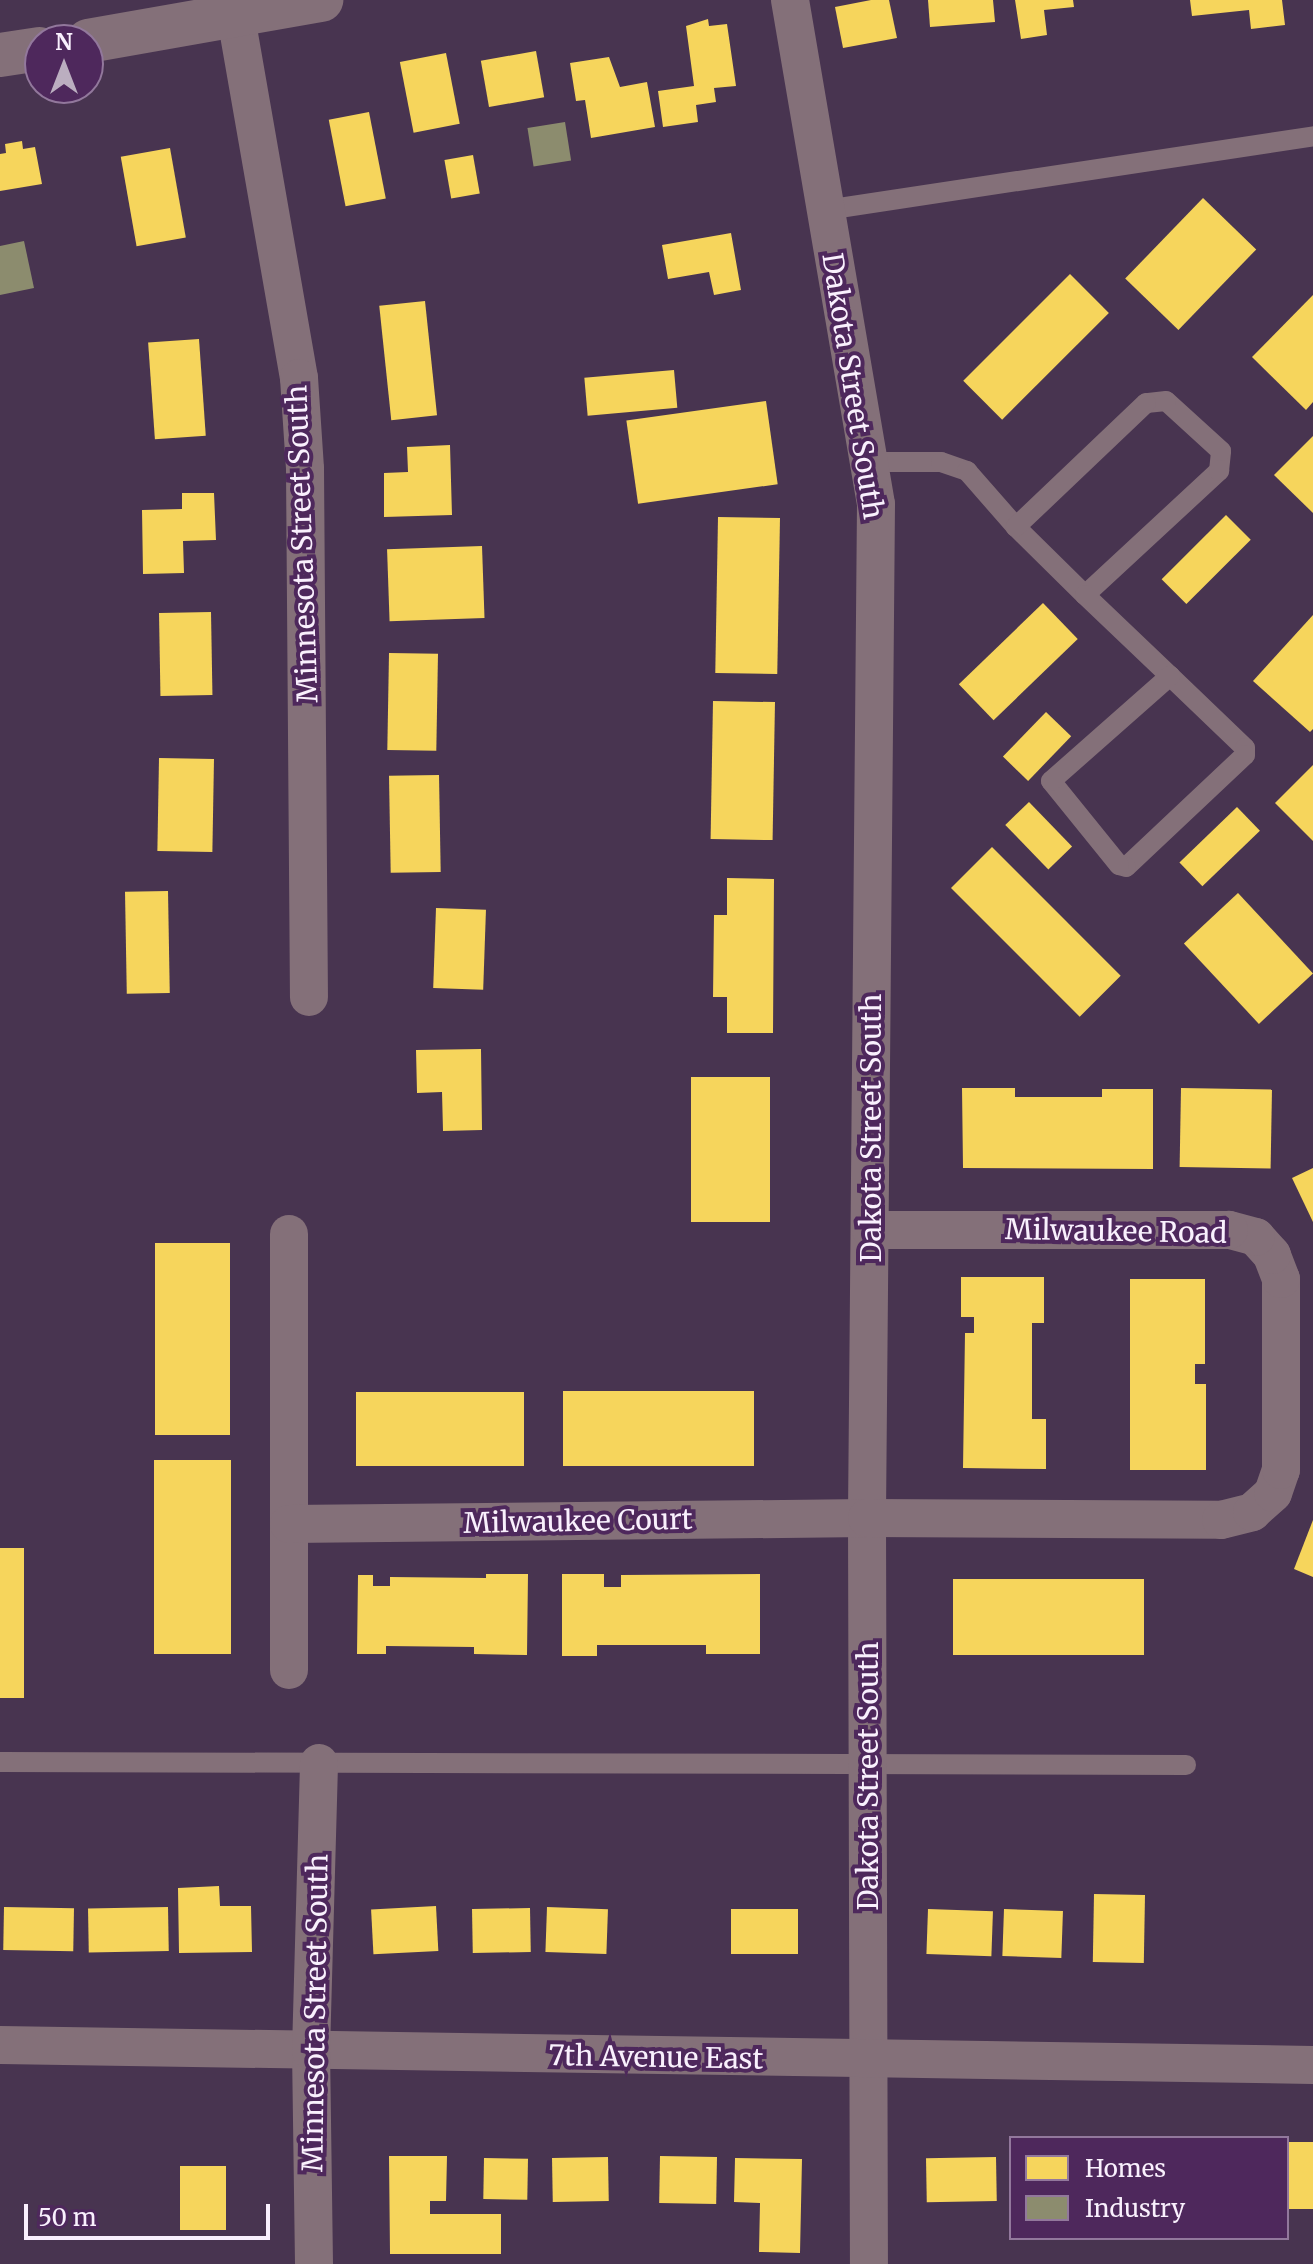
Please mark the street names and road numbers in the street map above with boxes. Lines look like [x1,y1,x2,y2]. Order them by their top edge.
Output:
street label: Dakota Street South [815,251,891,521]
street label: Minnesota Street South [280,384,324,704]
street label: Dakota Street South [854,994,888,1262]
street label: Milwaukee Road [1005,1212,1227,1250]
street label: Milwaukee Court [463,1502,693,1540]
street label: Dakota Street South [851,1642,885,1910]
street label: Minnesota Street South [295,1854,335,2172]
street label: 7th Avenue East [548,2038,764,2076]

